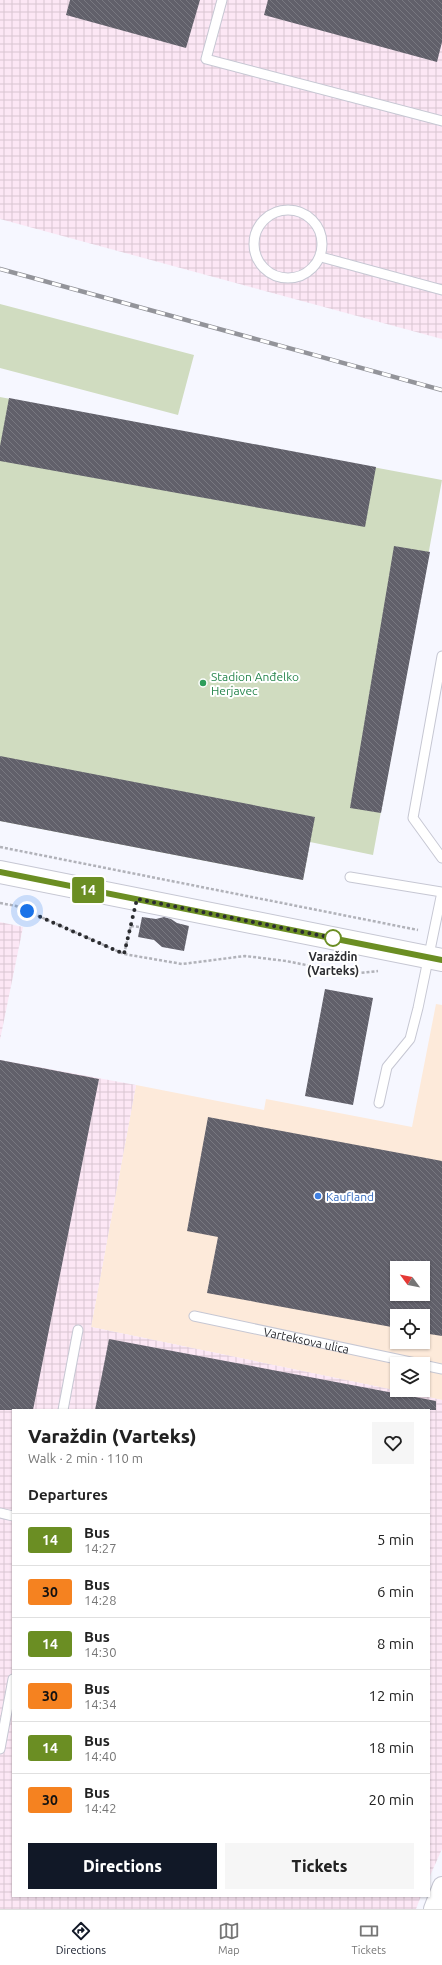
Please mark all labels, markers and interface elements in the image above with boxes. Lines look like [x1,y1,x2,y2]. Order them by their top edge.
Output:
place label: Stadion Anđelko Herjavec [211,670,299,697]
marker: Stadion Anđelko Herjavec [198,678,208,688]
line badge: 14 [70,877,106,903]
text: 14 [80,882,96,898]
your location [17,901,37,921]
marker: Varaždin (Varteks) [324,929,342,947]
place label: Varaždin (Varteks) [307,950,359,978]
place label: Kaufland [326,1190,374,1203]
marker: Kaufland [313,1191,323,1201]
north arrow [390,1261,430,1301]
map controls [390,1261,430,1397]
button: locate [390,1309,430,1349]
street label: Varteksova ulica [262,1324,350,1355]
button: layers [390,1357,430,1397]
button: heart [372,1422,414,1464]
text: Varaždin (Varteks) [28,1425,196,1447]
text: Walk · 2 min · 110 m [28,1451,143,1465]
text: Departures [28,1486,108,1503]
text: Bus [84,1524,110,1541]
text: 5 min [377,1531,414,1548]
text: 14 [42,1532,58,1548]
text: 14:27 [84,1541,117,1555]
text: Bus [84,1576,110,1593]
text: 6 min [377,1583,414,1600]
text: 30 [42,1584,58,1600]
text: 14:28 [84,1593,117,1607]
text: Bus [84,1628,110,1645]
text: 8 min [377,1635,414,1652]
text: 14 [42,1636,58,1652]
text: 14:30 [84,1645,117,1659]
text: Bus [84,1680,110,1697]
text: 12 min [368,1687,414,1704]
text: 30 [42,1688,58,1704]
text: 14:34 [84,1697,117,1711]
text: Bus [84,1732,110,1749]
text: 18 min [368,1739,414,1756]
text: 14 [42,1740,58,1756]
text: 14:40 [84,1749,117,1763]
text: Bus [84,1784,110,1801]
text: 20 min [368,1791,414,1808]
text: 30 [42,1792,58,1808]
text: 14:42 [84,1801,117,1815]
button: Directions [28,1843,217,1889]
button: Tickets [225,1843,414,1889]
tab: Directions [56,1920,106,1956]
tab: Map [218,1920,240,1956]
tab: Tickets [351,1920,386,1956]

